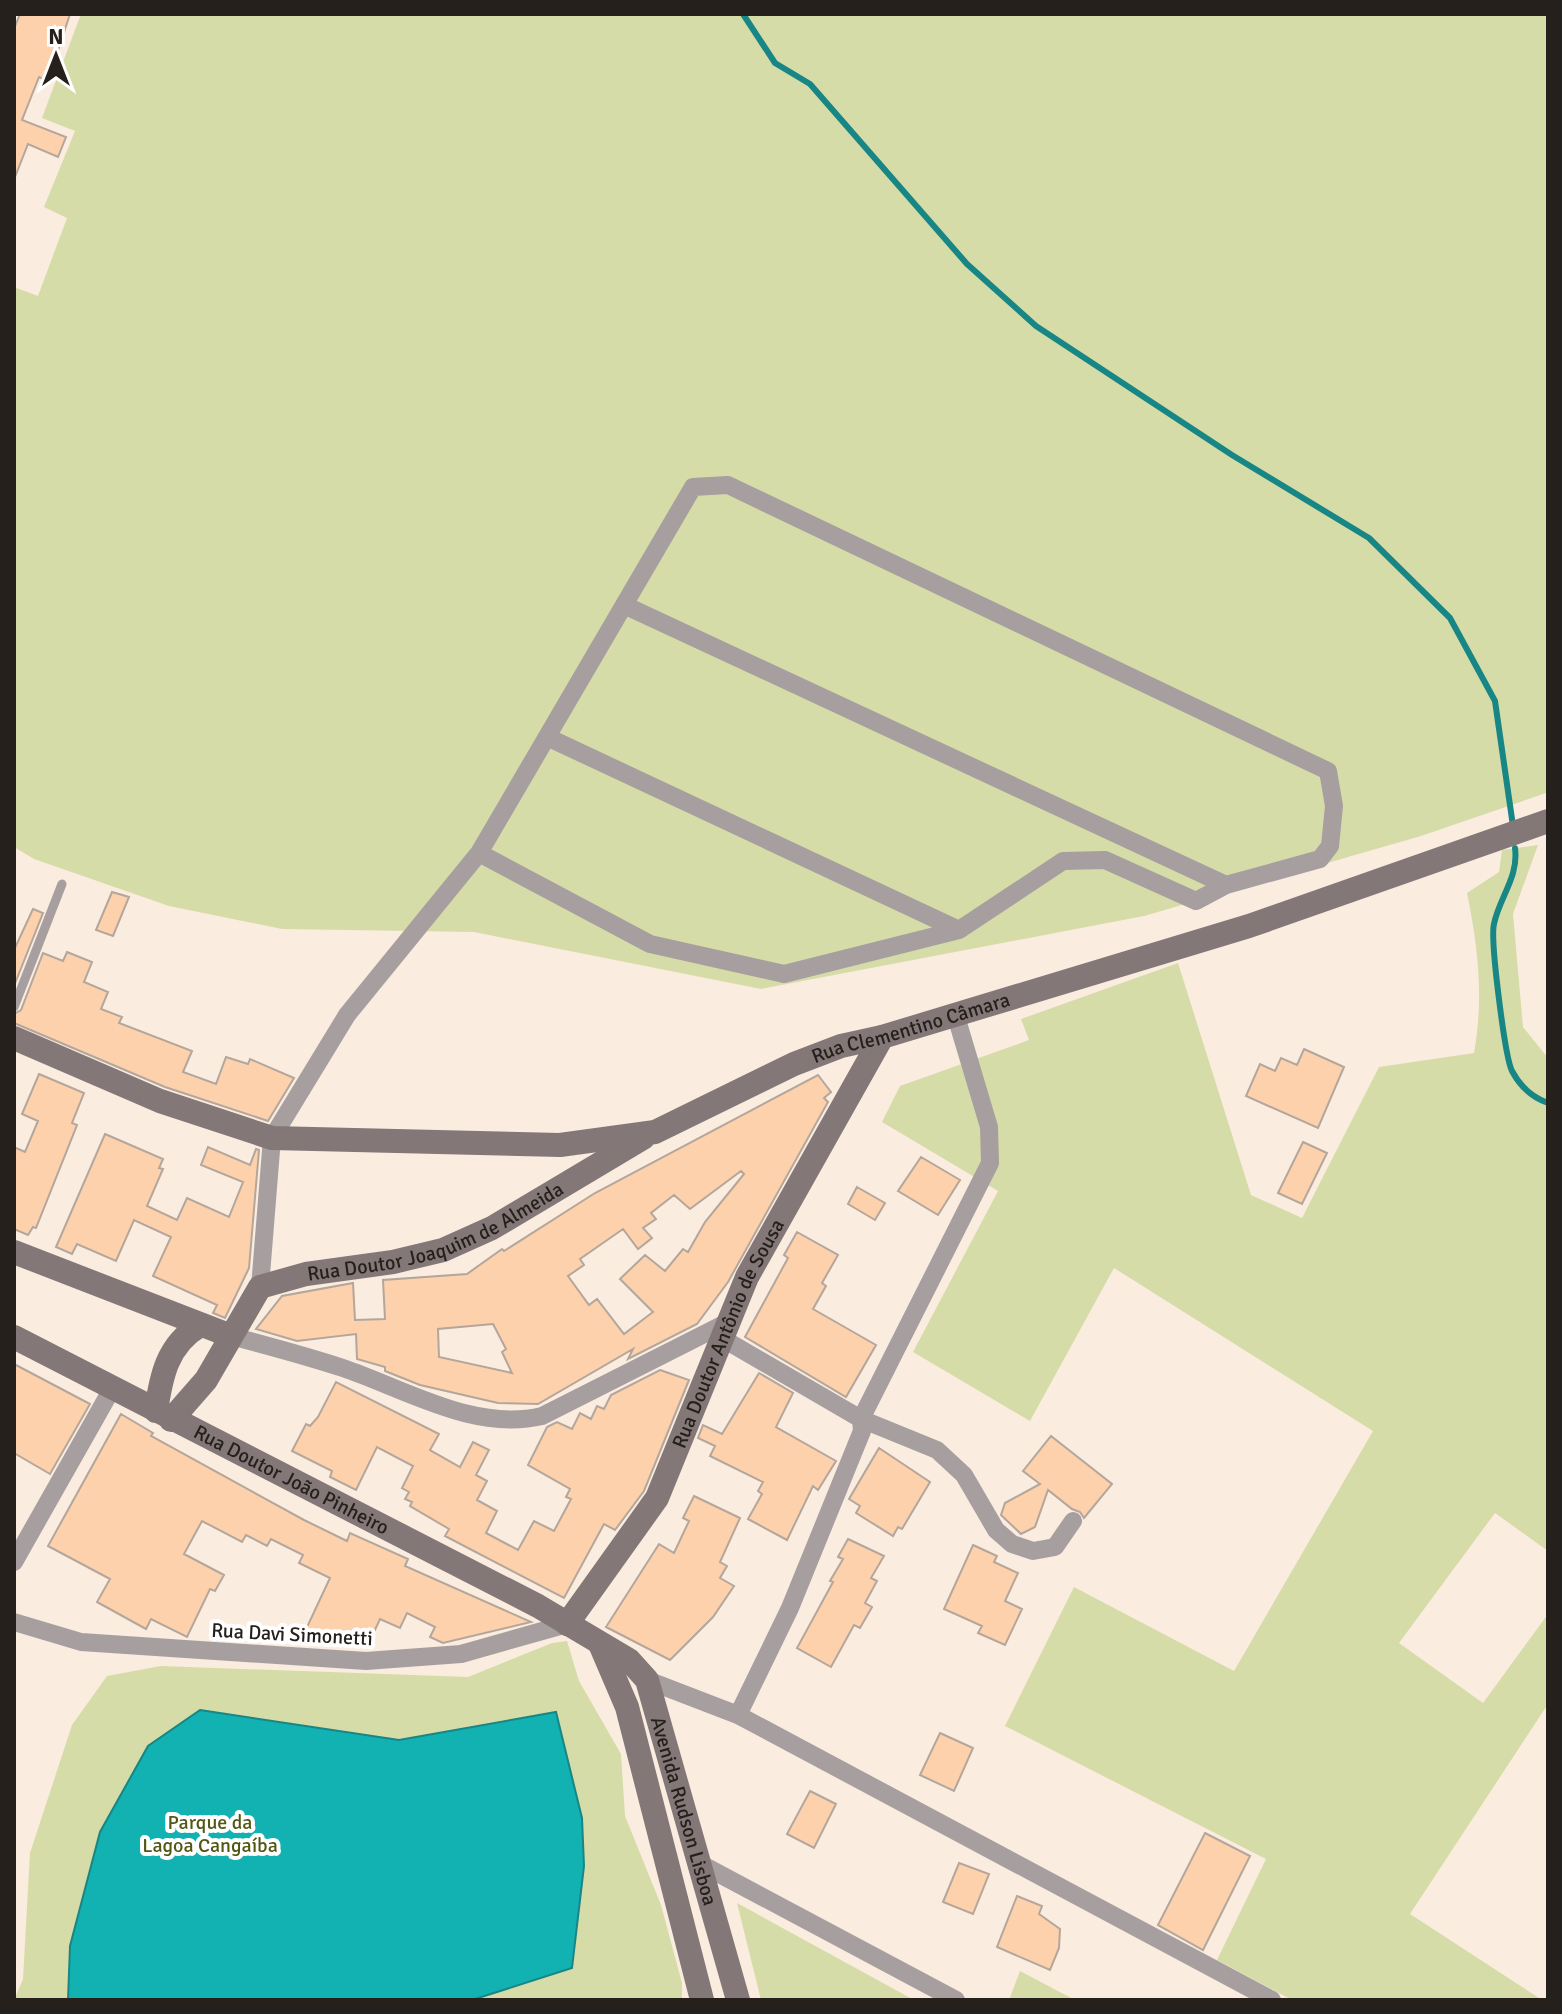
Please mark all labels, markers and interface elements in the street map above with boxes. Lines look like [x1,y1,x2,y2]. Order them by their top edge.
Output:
north arrow [16,16,96,96]
text: N [48,23,64,50]
street label: Rua Clementino Câmara [808,987,1013,1069]
street label: Rua Doutor Joaquim de Almeida [306,1176,568,1287]
street label: Rua Doutor Antônio de Sousa [667,1215,790,1452]
street label: Rua Doutor João Pinheiro [189,1419,393,1540]
street label: Rua Davi Simonetti [211,1618,373,1651]
street label: Avenida Rudson Lisboa [645,1714,723,1909]
park label: Parque da Lagoa Cangaíba [142,1810,278,1858]

